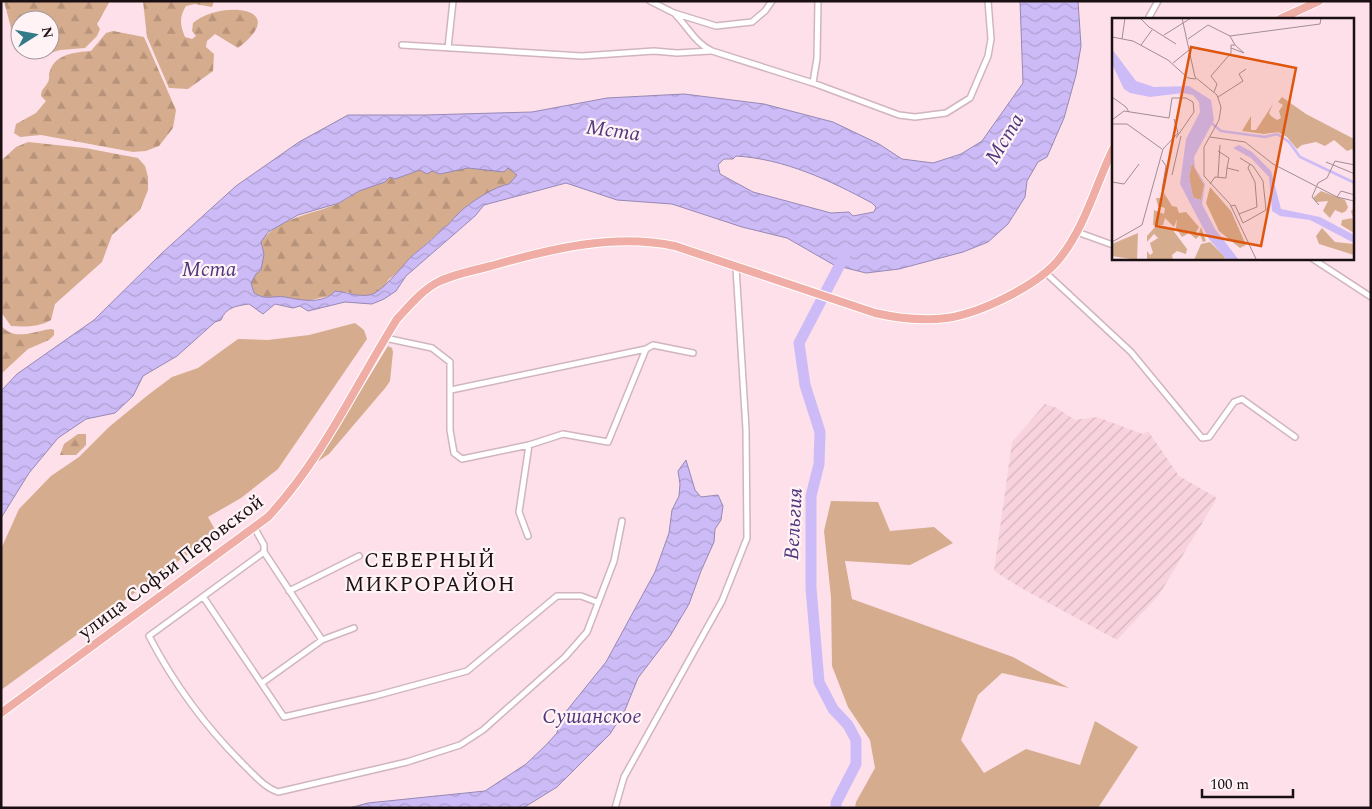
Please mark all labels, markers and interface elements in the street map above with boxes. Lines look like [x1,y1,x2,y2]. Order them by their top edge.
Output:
north arrow [10,10,60,60]
inset map [1112,18,1354,260]
text: N [36,25,59,40]
water label: Мста [977,107,1033,171]
water label: Мста [584,111,643,151]
water label: Мста [182,254,237,286]
street label: улица Софьи Перовской [71,487,270,647]
water label: Вельгия [776,487,812,561]
district label: СЕВЕРНЫЙ МИКРОРАЙОН [344,545,516,601]
water label: Сушанское [542,701,642,733]
scale bar [1202,766,1293,798]
text: 100 m [1210,773,1249,796]

